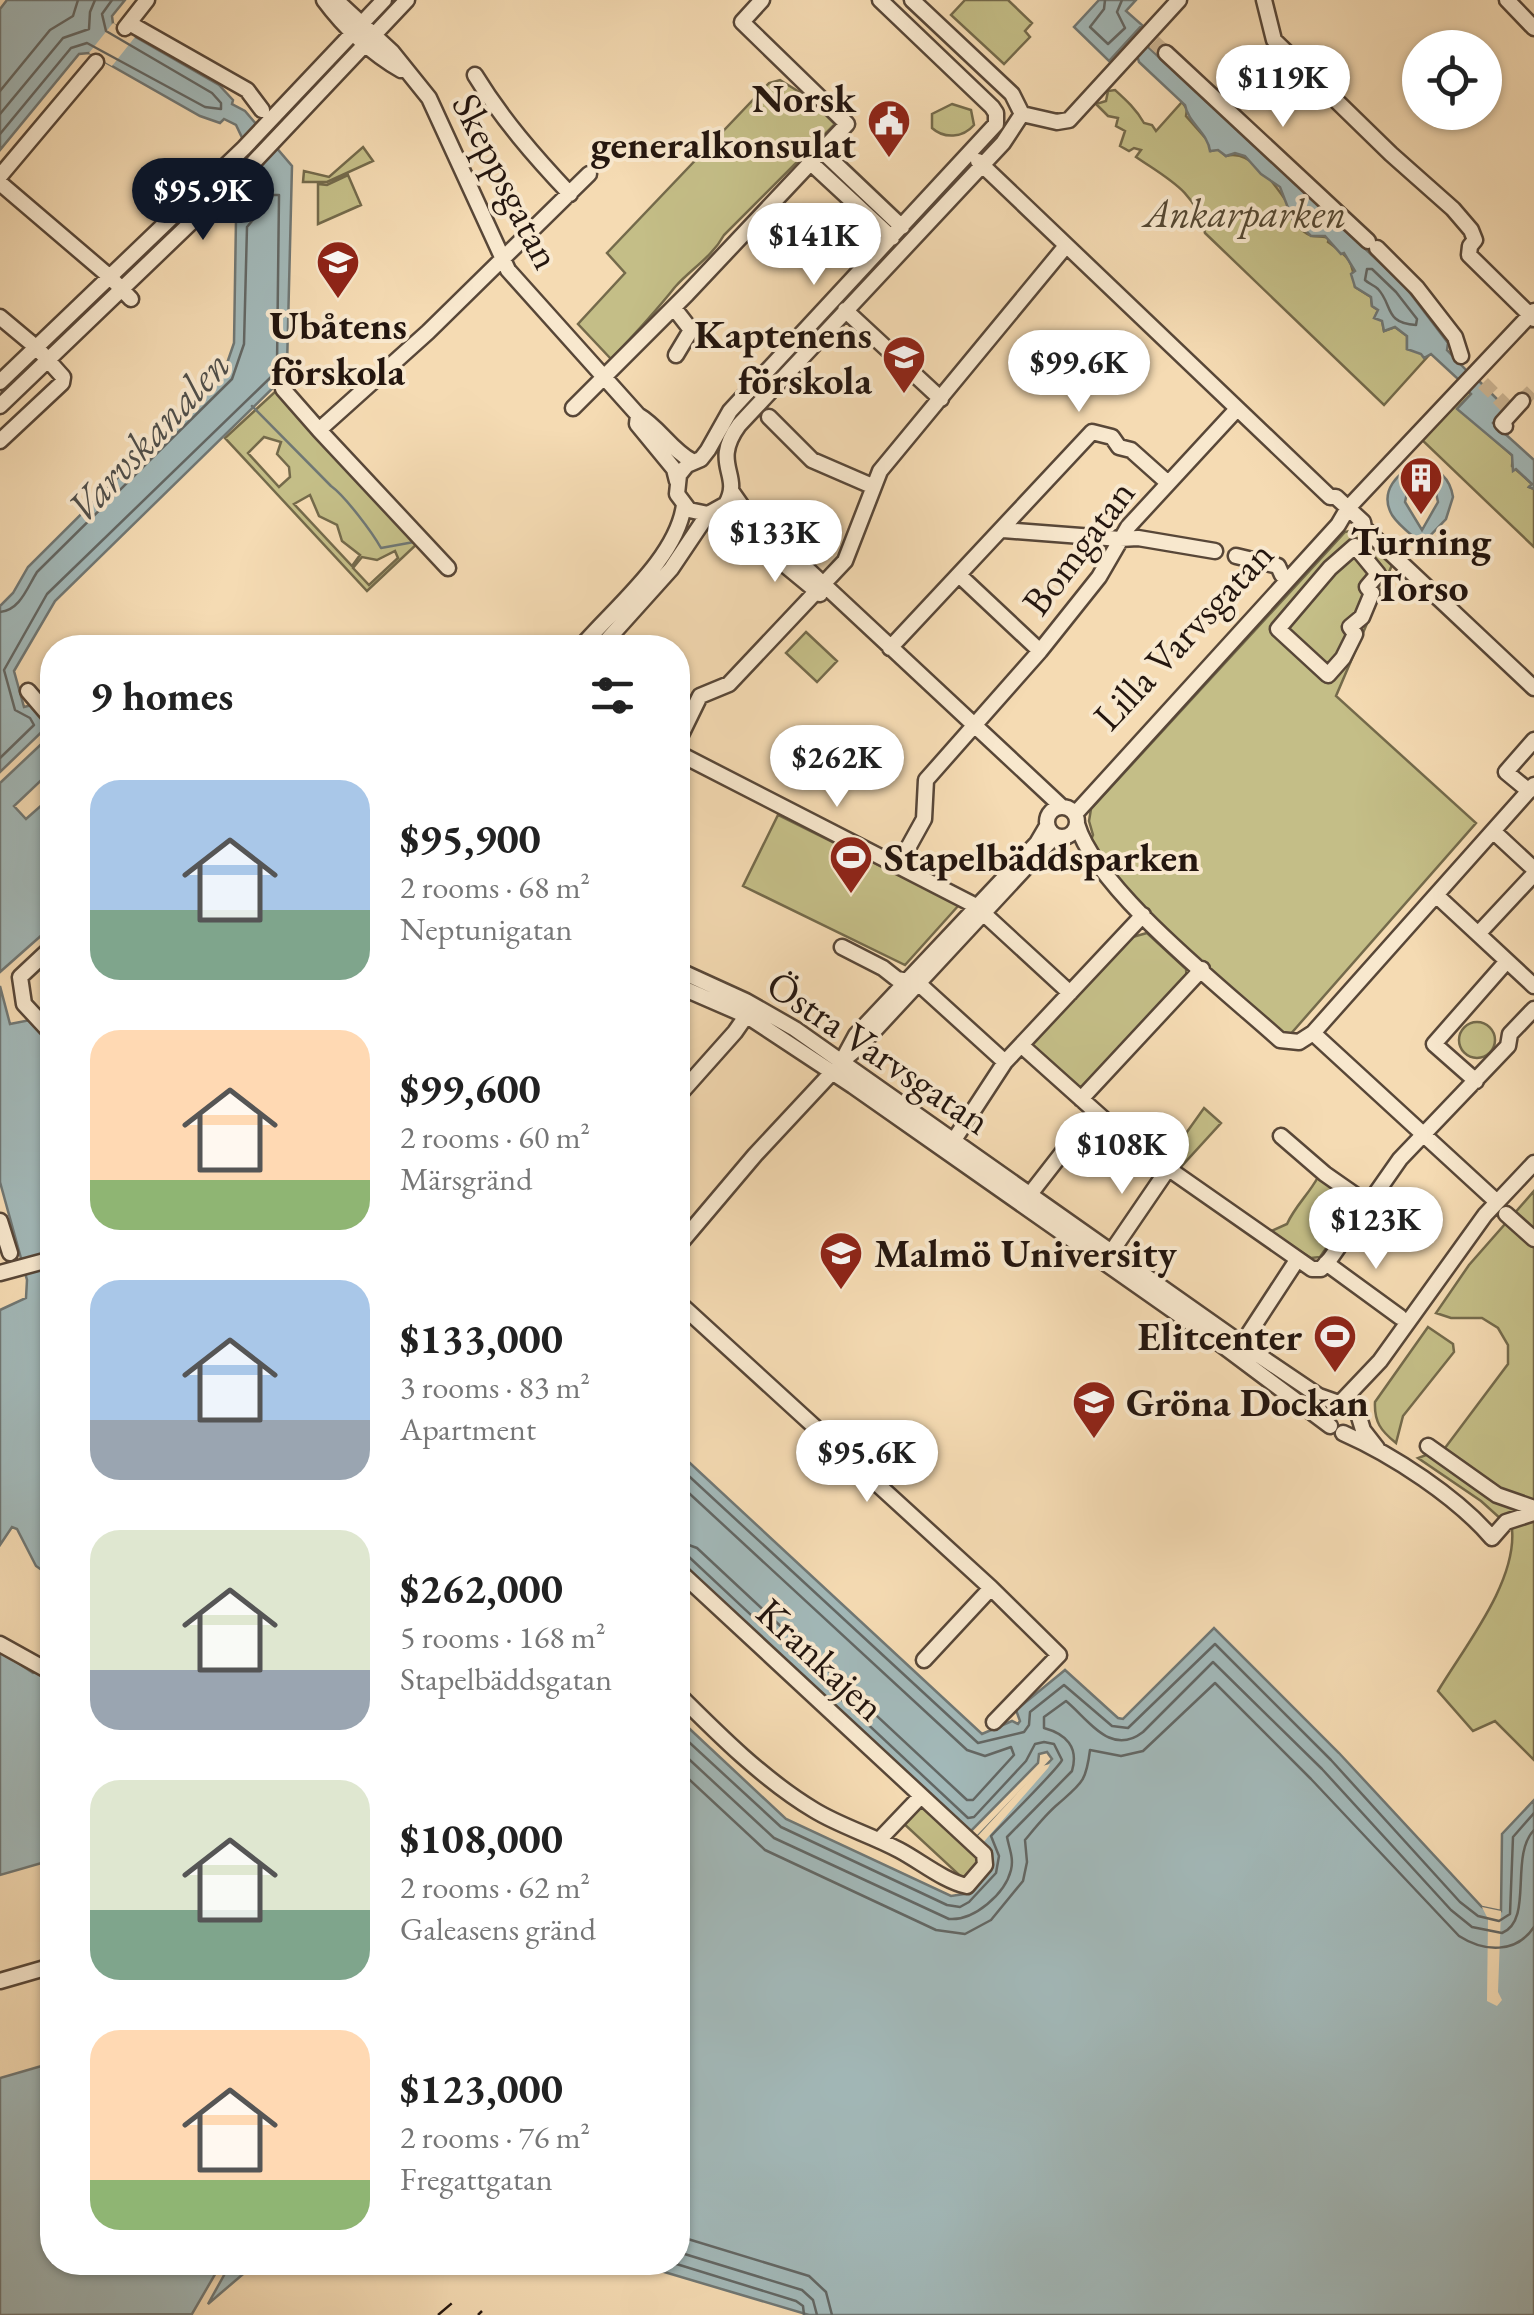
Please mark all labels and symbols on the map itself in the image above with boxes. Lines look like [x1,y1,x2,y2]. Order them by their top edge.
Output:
pin: $119K [1213,45,1353,130]
place label: Norsk generalkonsulat [591,72,857,170]
street label: Skeppsgatan [441,84,573,278]
public building icon: Norsk generalkonsulat [866,98,912,159]
pin: $95.9K [122,158,284,243]
park label: Ankarparken [1141,187,1346,239]
pin: $141K [744,203,884,288]
school or university icon: Ubåtens förskola [315,239,361,300]
place label: Ubåtens förskola [269,299,407,397]
place label: Kaptenens förskola [694,308,872,406]
pin: $99.6K [998,330,1160,415]
school or university icon: Kaptenens förskola [881,334,927,395]
water label: Varvskanalen [54,338,242,534]
building icon: Turning Torso [1398,455,1444,516]
street label: Bomgatan [1010,468,1146,626]
pin: $133K [705,500,845,585]
place label: Turning Torso [1351,515,1492,613]
street label: Lilla Varvsgatan [1081,529,1285,741]
pin: $262K [767,725,907,810]
place label: Stapelbäddsparken [884,831,1200,883]
sports icon: Stapelbäddsparken [828,834,874,895]
street label: Östra Varvsgatan [757,958,1001,1146]
pin: $108K [1052,1112,1192,1197]
pin: $123K [1306,1187,1446,1272]
place label: Malmö University [874,1227,1178,1279]
school or university icon: Malmö University [818,1230,864,1291]
place label: Elitcenter [1138,1310,1302,1362]
sports icon: Elitcenter [1312,1313,1358,1374]
place label: Gröna Dockan [1126,1376,1369,1428]
school or university icon: Gröna Dockan [1071,1379,1117,1440]
pin: $95.6K [786,1420,948,1505]
street label: Krankajen [746,1586,896,1732]

